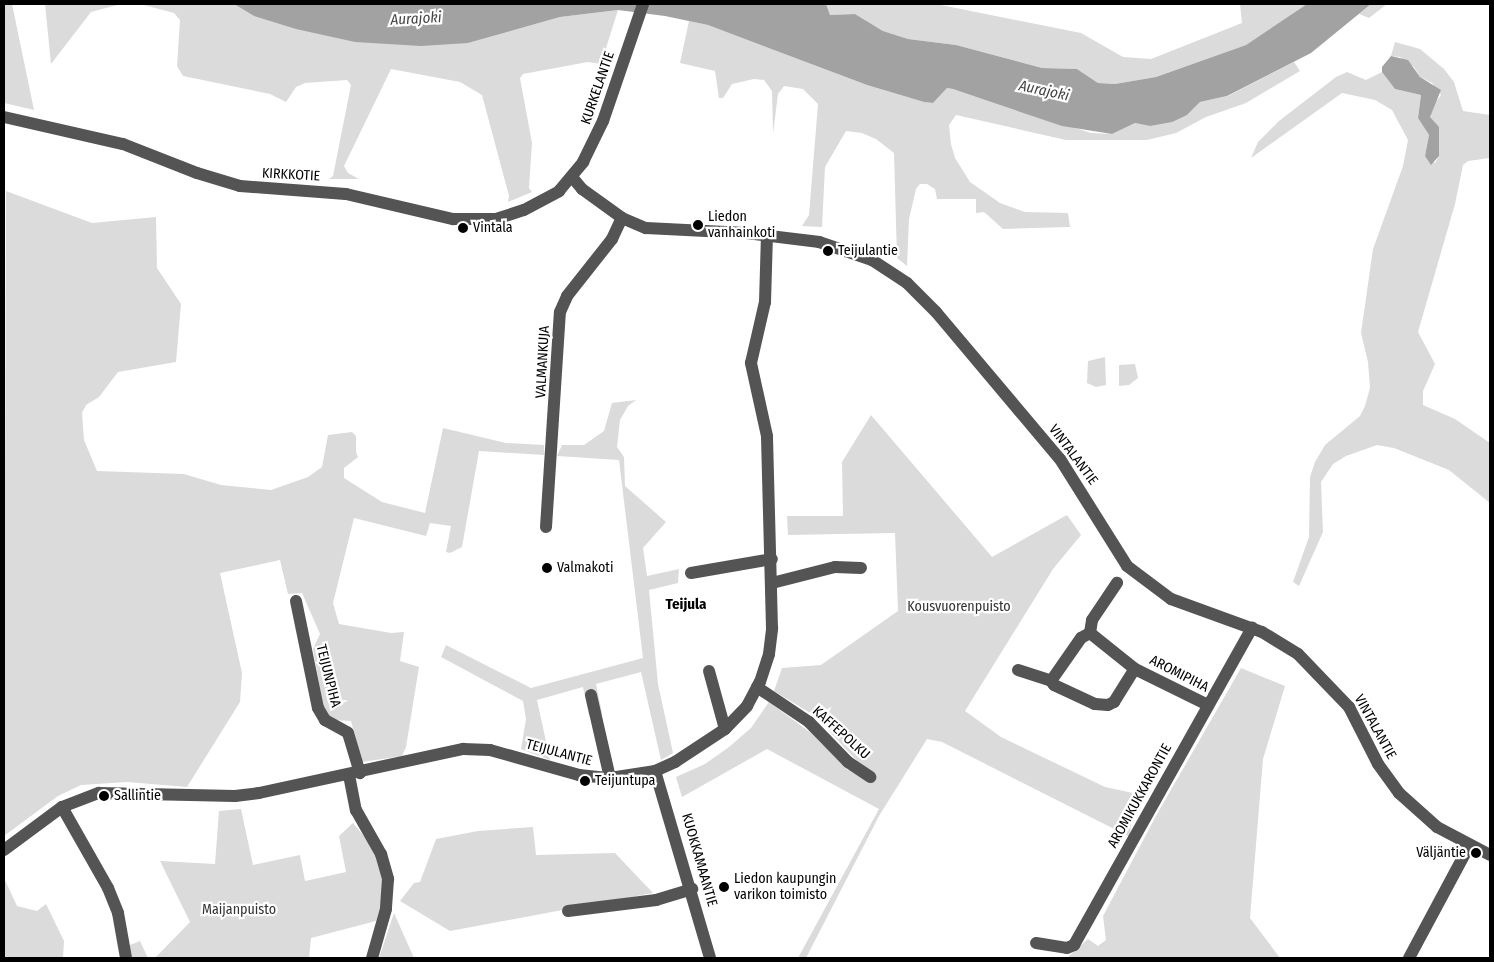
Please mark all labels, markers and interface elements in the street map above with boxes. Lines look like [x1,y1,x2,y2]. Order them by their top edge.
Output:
water label: Aurajoki [390,9,442,29]
street label: KURKELANTIE [578,49,618,127]
water label: Aurajoki [1017,77,1071,105]
street label: KIRKKOTIE [261,165,321,185]
place label: Liedon vanhainkoti [708,209,775,242]
marker: Liedon vanhainkoti [692,219,704,231]
place label: Vintala [473,220,513,236]
marker: Vintala [457,222,469,234]
place label: Teijulantie [838,243,898,259]
marker: Teijulantie [822,245,834,257]
street label: VALMANKUJA [533,325,553,399]
street label: VINTALANTIE [1045,422,1101,488]
place label: Valmakoti [557,560,613,576]
marker: Valmakoti [541,562,553,574]
district label: Teijula [665,596,707,614]
park label: Kousvuorenpuisto [907,599,1011,615]
street label: TEIJUNPIHA [312,643,344,709]
street label: AROMIPIHA [1147,652,1211,696]
street label: VINTALANTIE [1350,692,1400,762]
street label: KAFFEPOLKU [809,703,873,763]
street label: TEIJULANTIE [524,736,594,770]
street label: AROMIKUKKARONTIE [1104,741,1176,851]
place label: Teijuntupa [595,773,655,789]
marker: Teijuntupa [579,775,591,787]
place label: Sallintie [114,788,161,804]
marker: Sallintie [98,790,110,802]
street label: KUOKKAMAANTIE [678,811,720,909]
place label: Väljäntie [1416,845,1466,861]
marker: Väljäntie [1470,847,1482,859]
place label: Liedon kaupungin varikon toimisto [734,871,836,904]
marker: Liedon kaupungin varikon toimisto [718,881,730,893]
park label: Maijanpuisto [202,902,276,918]

